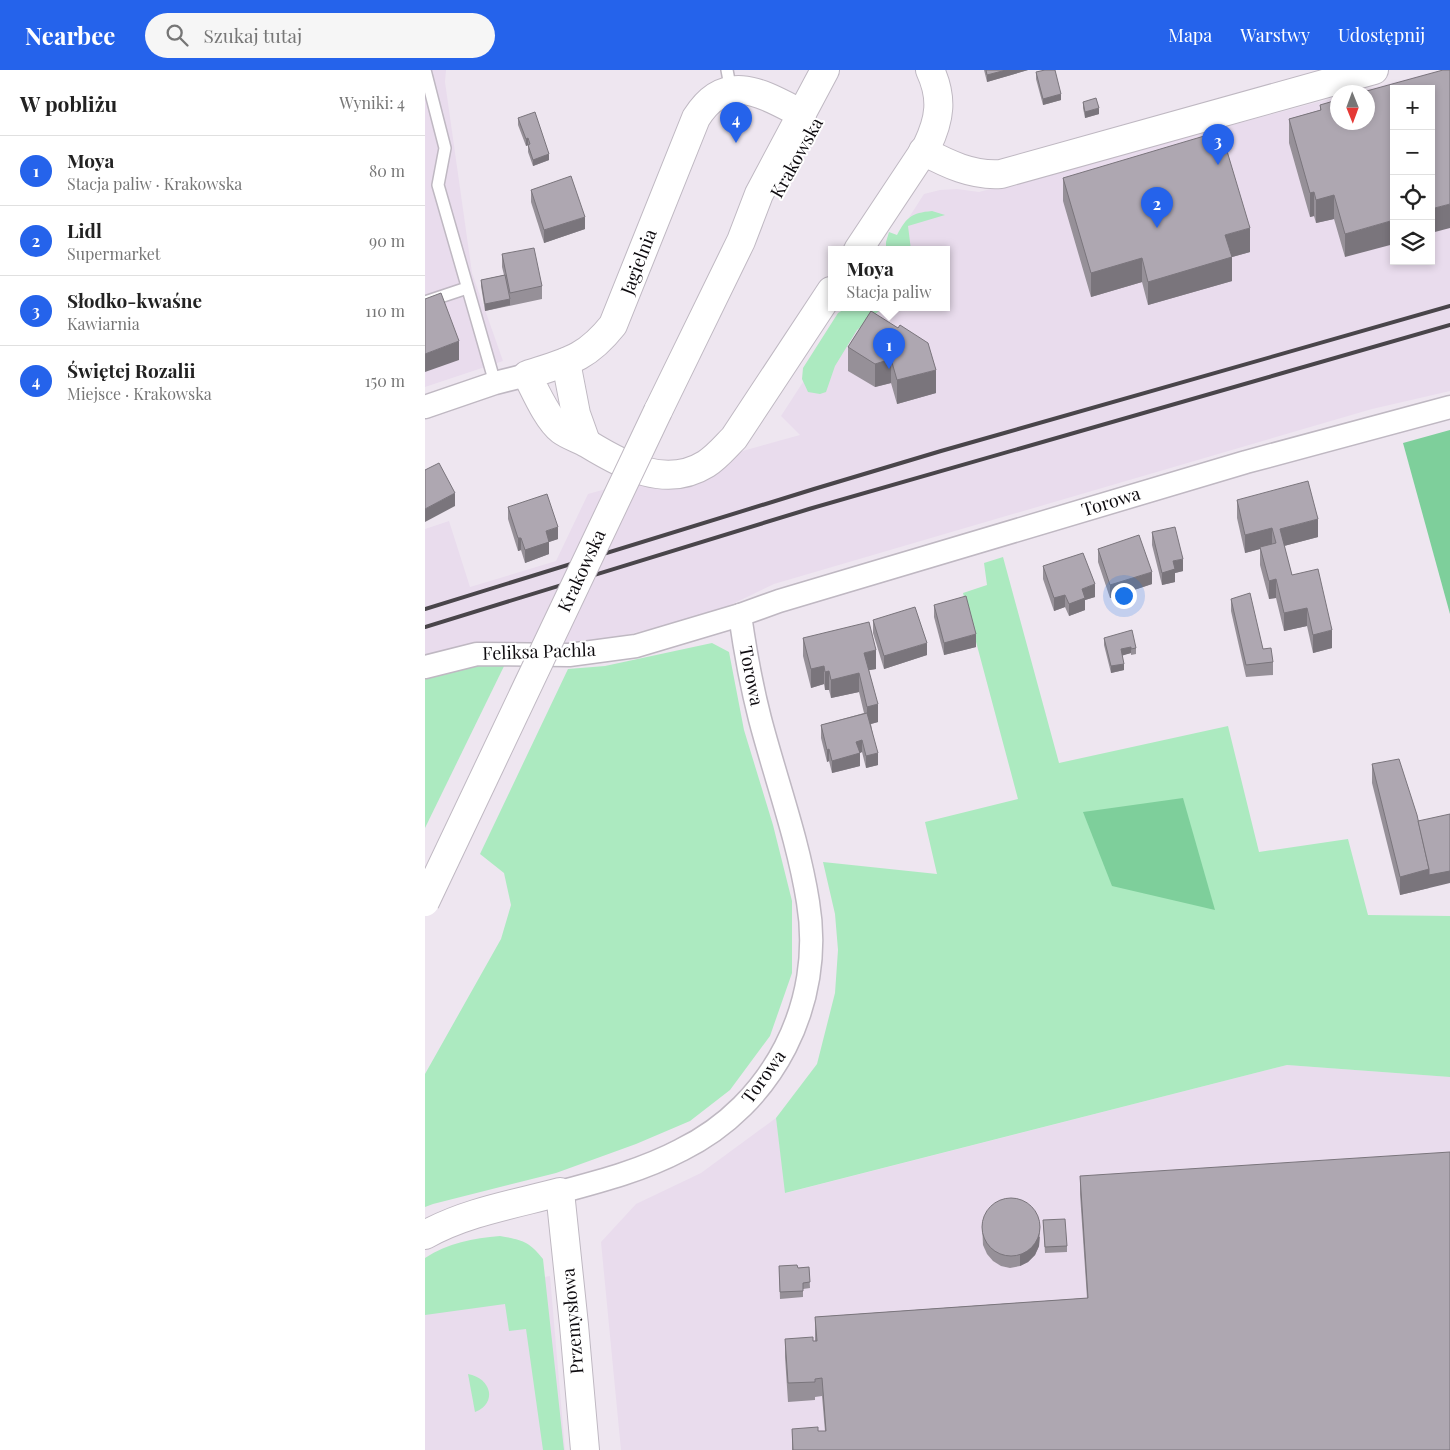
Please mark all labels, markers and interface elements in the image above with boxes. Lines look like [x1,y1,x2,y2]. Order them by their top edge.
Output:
search box [145,13,495,58]
text: Nearbee [25,19,115,51]
icon: search [163,21,191,49]
text: Szukaj tutaj [203,22,302,48]
text: Mapa [1168,23,1212,47]
text: Warstwy [1240,23,1310,47]
text: Udostępnij [1338,23,1425,47]
north arrow [1330,85,1375,130]
map controls [1390,85,1435,265]
button: + [1390,85,1435,130]
text: W pobliżu [20,89,117,117]
text: Wyniki: 4 [339,92,405,113]
pin: 4 [720,102,752,143]
street label: Krakowska [764,113,828,202]
pin: 3 [1202,124,1234,165]
button: − [1390,130,1435,175]
text: Moya [67,147,114,173]
text: 1 [33,160,39,181]
text: 80 m [369,160,405,181]
text: Stacja paliw · Krakowska [67,173,242,194]
button: locate [1390,175,1435,220]
pin: 2 [1141,187,1173,228]
text: Lidl [67,217,102,243]
button: layers [1390,220,1435,265]
street label: Jagielnia [614,225,662,299]
text: 2 [32,230,40,251]
text: 90 m [369,230,405,251]
text: Supermarket [67,243,161,264]
popup [828,246,950,311]
text: Moya [847,255,894,281]
text: Stacja paliw [847,281,931,302]
text: Słodko-kwaśne [67,287,202,313]
text: 3 [32,300,40,321]
text: 110 m [365,300,405,321]
text: Kawiarnia [67,313,140,334]
pin: 1 [873,328,905,369]
text: Świętej Rozalii [67,357,195,383]
text: 4 [32,370,40,391]
text: 150 m [365,370,405,391]
text: Miejsce · Krakowska [67,383,212,404]
street label: Torowa [1078,481,1143,521]
street label: Krakowska [552,525,611,616]
your location [1111,583,1137,609]
street label: Feliksa Pachla [482,637,596,665]
street label: Torowa [734,644,770,708]
street label: Torowa [736,1045,791,1108]
street label: Przemysłowa [555,1267,589,1375]

